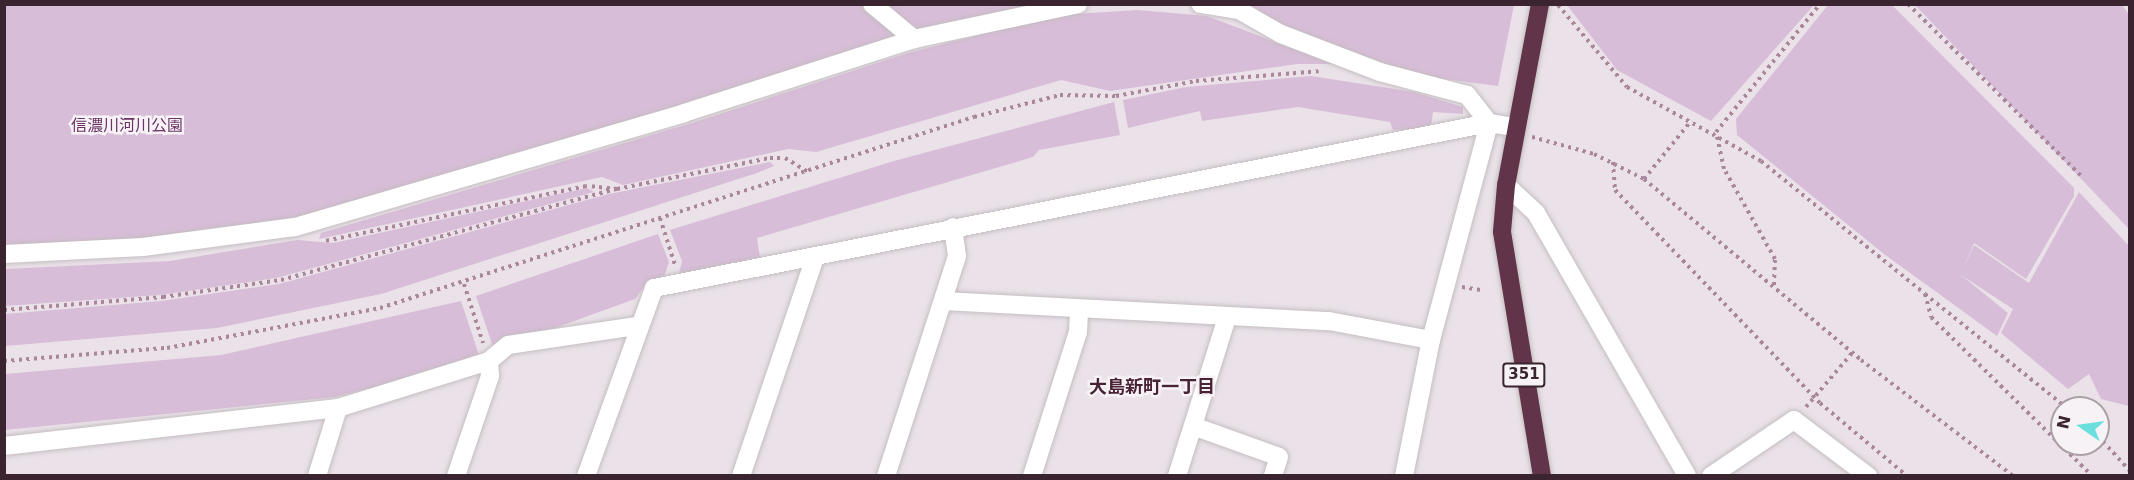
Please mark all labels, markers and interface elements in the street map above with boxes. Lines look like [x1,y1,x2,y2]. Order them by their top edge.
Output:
park label: 信濃川河川公園 [71,116,183,136]
road number: 351 [1502,363,1546,387]
district label: 大島新町一丁目 [1089,376,1215,398]
north arrow [2050,396,2110,456]
text: N [2053,414,2075,431]

